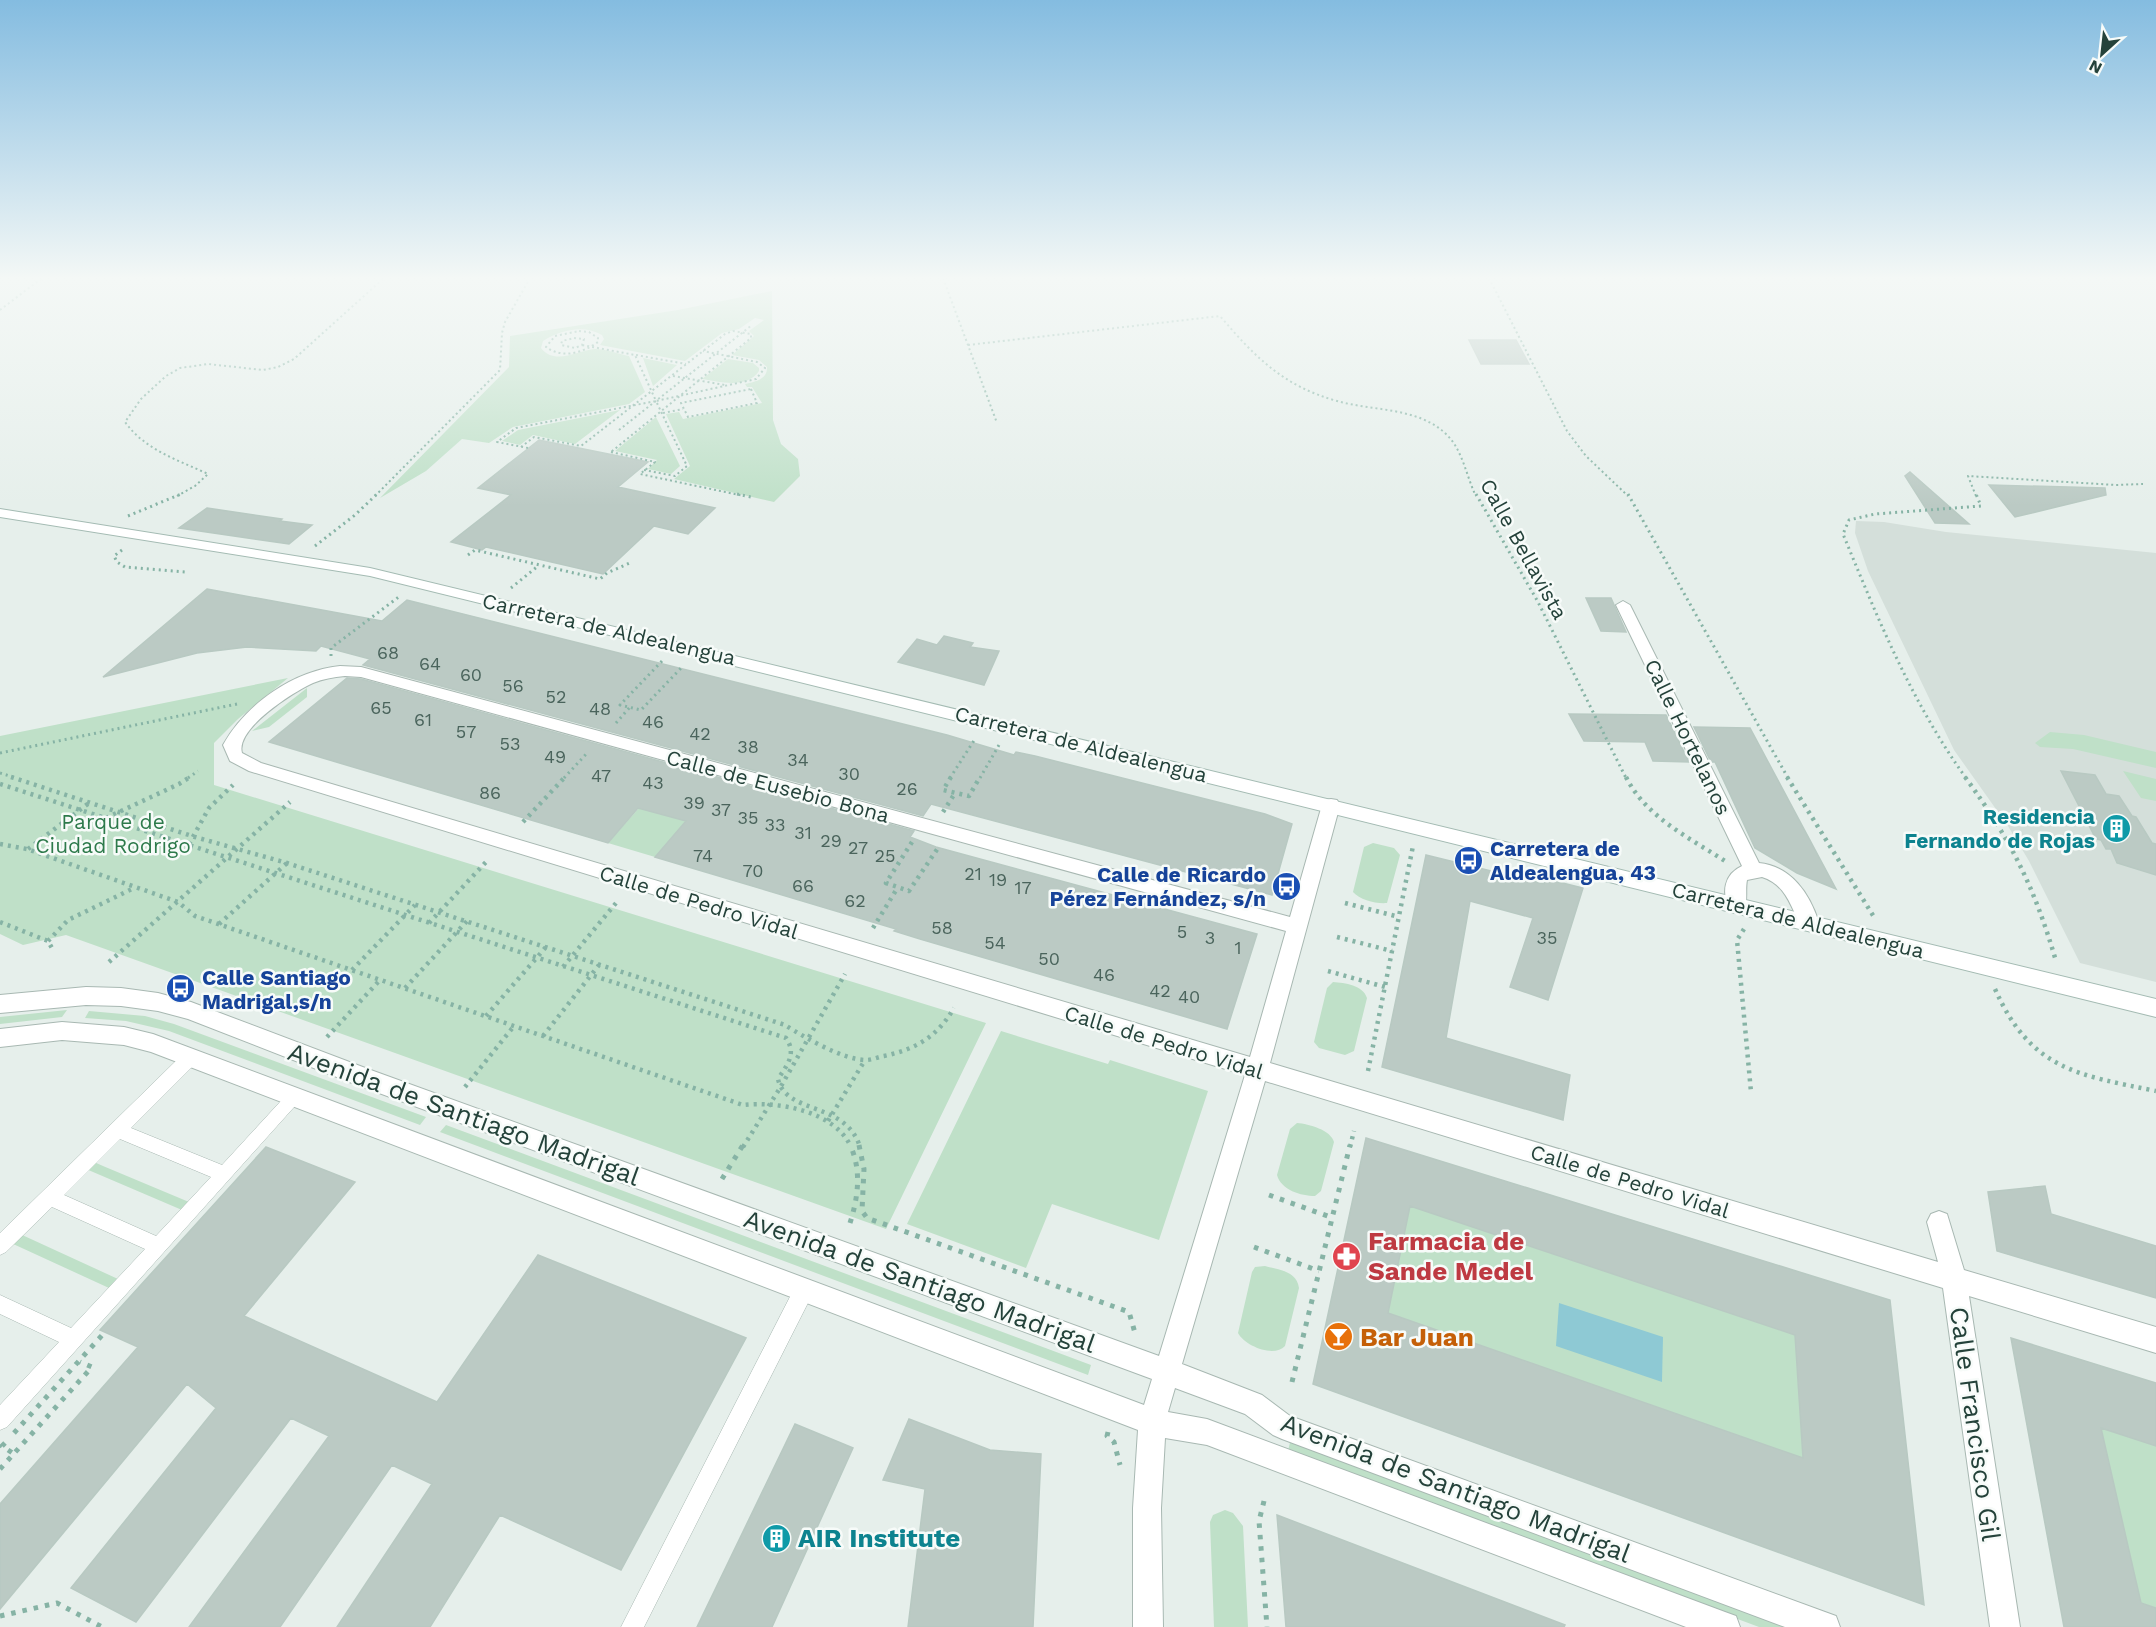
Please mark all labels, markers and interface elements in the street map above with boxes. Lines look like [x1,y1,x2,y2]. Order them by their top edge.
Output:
north arrow [2072,24,2132,84]
text: N [2086,56,2105,78]
street label: Calle Bellavista [1475,474,1573,624]
street label: Carretera de Aldealengua [480,588,738,670]
house number: 68 [377,642,399,663]
house number: 64 [419,653,441,674]
street label: Calle Hortelanos [1639,655,1737,819]
house number: 60 [460,664,482,685]
house number: 56 [502,675,524,696]
house number: 52 [546,686,566,707]
house number: 65 [370,697,392,718]
house number: 48 [589,698,611,719]
street label: Carretera de Aldealengua [952,701,1210,788]
house number: 61 [414,709,432,730]
house number: 46 [642,711,664,732]
house number: 57 [456,721,476,742]
house number: 42 [689,723,711,744]
house number: 53 [500,733,520,754]
house number: 38 [737,736,759,757]
street label: Calle de Eusebio Bona [664,744,892,828]
house number: 49 [544,746,566,767]
house number: 34 [787,749,809,770]
house number: 30 [838,763,860,784]
house number: 47 [591,765,611,786]
house number: 43 [642,772,664,793]
house number: 26 [896,778,918,799]
house number: 86 [479,782,501,803]
house number: 39 [683,792,705,813]
house number: 37 [711,799,731,820]
place label: Residencia Fernando de Rojas [1904,804,2096,853]
house number: 35 [738,807,758,828]
park label: Parque de Ciudad Rodrigo [35,809,191,858]
building icon: Residencia Fernando de Rojas [2100,812,2132,844]
house number: 33 [765,814,786,835]
house number: 31 [794,822,812,843]
house number: 29 [820,830,842,851]
place label: Carretera de Aldealengua, 43 [1490,836,1656,885]
house number: 27 [848,837,868,858]
bus stop icon: Carretera de Aldealengua, 43 [1453,844,1485,876]
house number: 74 [693,845,713,866]
house number: 25 [875,845,895,866]
street label: Calle de Pedro Vidal [596,860,802,944]
house number: 70 [743,860,763,881]
place label: Calle de Ricardo Pérez Fernández, s/n [1049,862,1266,911]
house number: 21 [964,863,982,884]
house number: 19 [989,869,1007,890]
bus stop icon: Calle de Ricardo Pérez Fernández, s/n [1271,870,1303,902]
house number: 66 [792,875,814,896]
house number: 17 [1014,877,1032,898]
street label: Carretera de Aldealengua [1669,877,1927,964]
house number: 62 [844,890,866,911]
house number: 58 [931,917,953,938]
house number: 5 [1177,921,1187,942]
house number: 3 [1205,927,1215,948]
house number: 35 [1537,927,1557,948]
house number: 54 [984,932,1006,953]
house number: 1 [1234,937,1242,958]
house number: 50 [1038,948,1060,969]
house number: 46 [1093,964,1115,985]
place label: Calle Santiago Madrigal,s/n [202,965,351,1014]
bus stop icon: Calle Santiago Madrigal,s/n [165,973,197,1005]
house number: 42 [1149,980,1171,1001]
house number: 40 [1178,986,1200,1007]
street label: Calle de Pedro Vidal [1061,1000,1267,1084]
street label: Avenida de Santiago Madrigal [284,1036,644,1192]
street label: Calle de Pedro Vidal [1527,1139,1733,1223]
street label: Avenida de Santiago Madrigal [740,1203,1100,1359]
place label: Farmacia de Sande Medel [1368,1226,1534,1286]
pharmacy icon: Farmacia de Sande Medel [1331,1240,1363,1272]
street label: Calle Francisco Gil [1944,1305,2006,1543]
bar icon: Bar Juan [1323,1321,1355,1353]
place label: Bar Juan [1360,1322,1474,1352]
street label: Avenida de Santiago Madrigal [1277,1407,1635,1569]
building icon: AIR Institute [761,1522,793,1554]
place label: AIR Institute [798,1523,960,1553]

